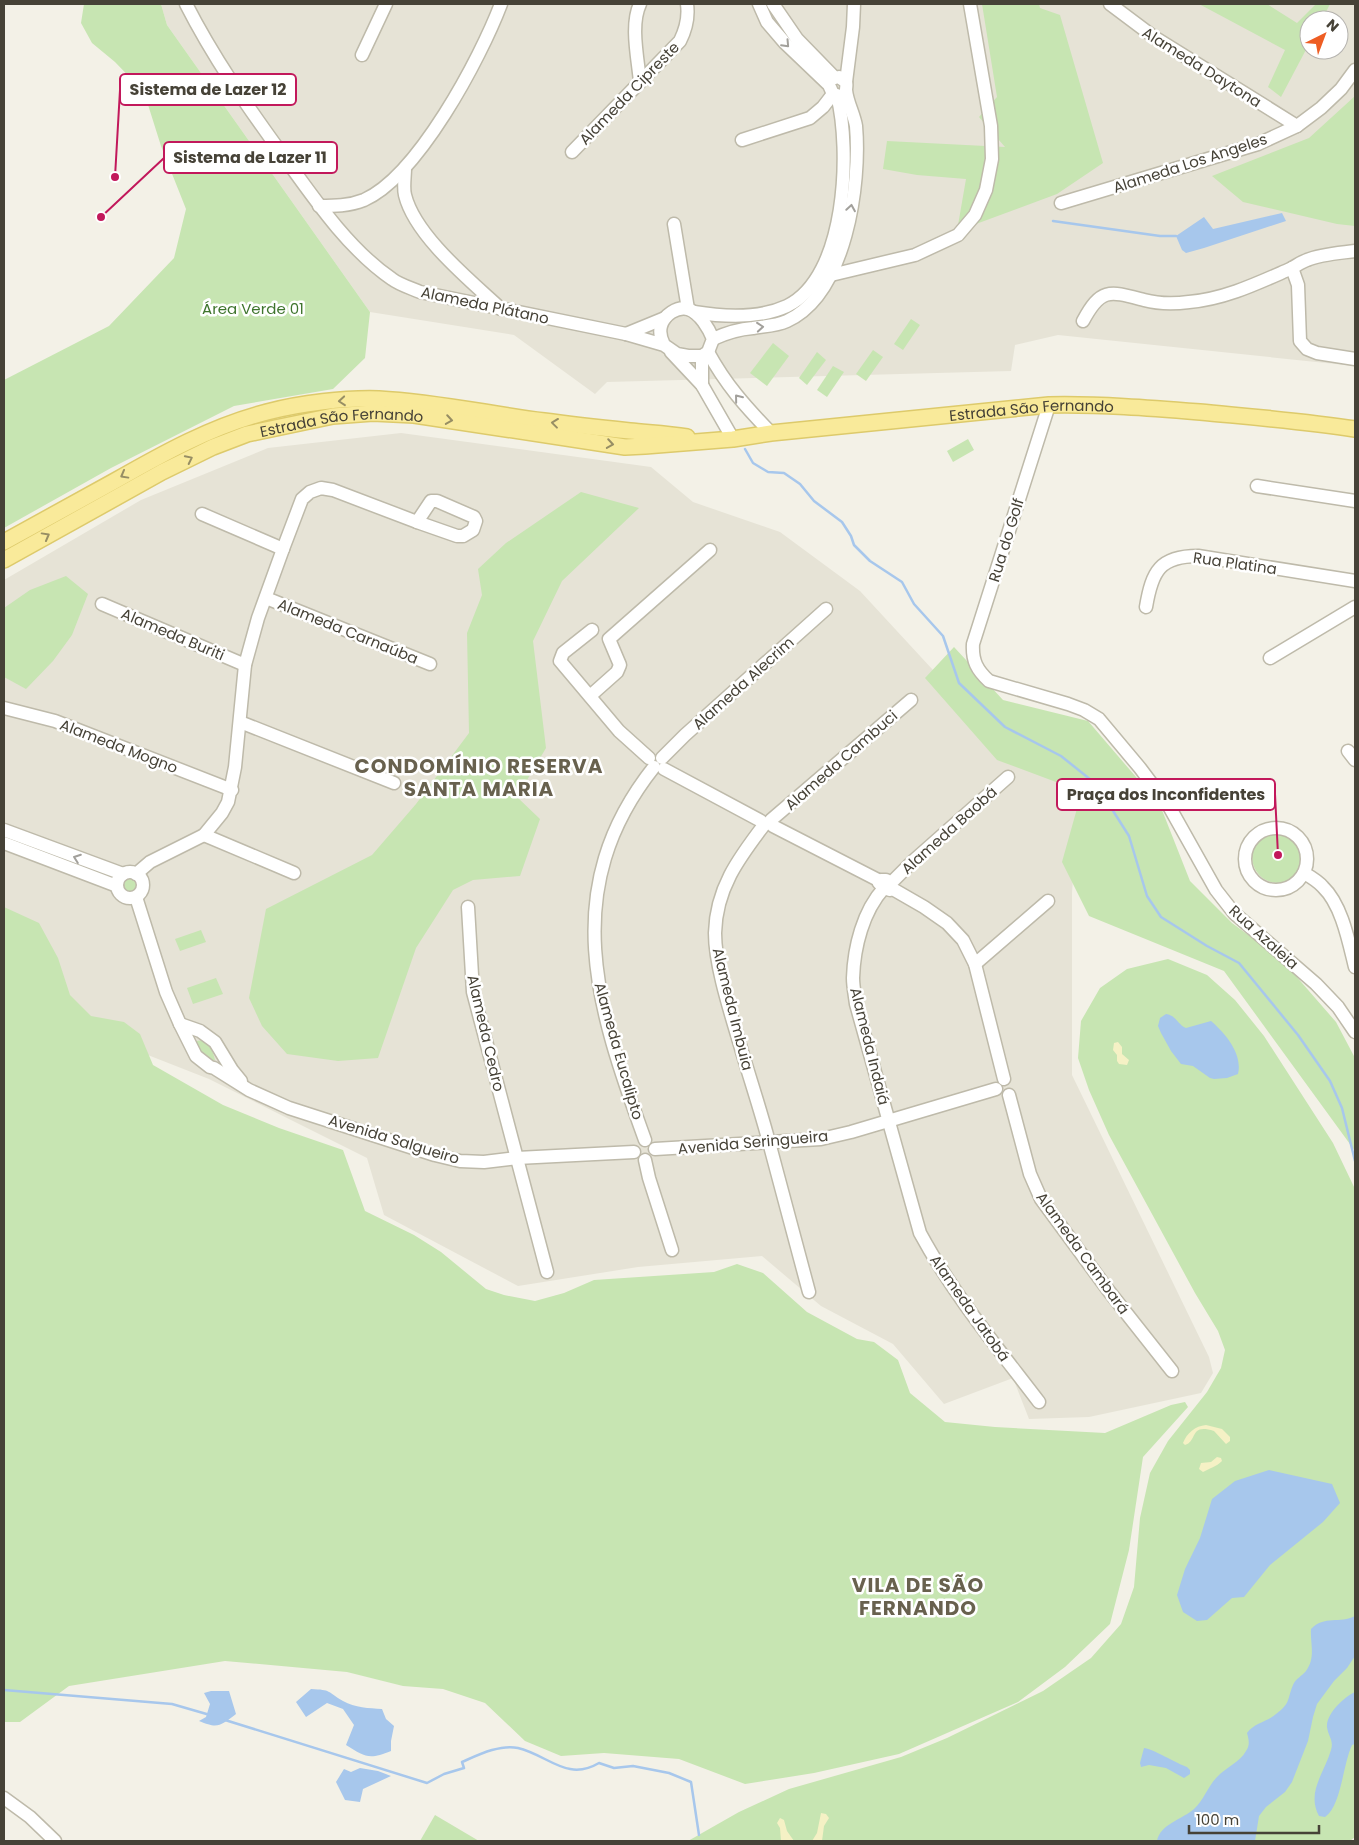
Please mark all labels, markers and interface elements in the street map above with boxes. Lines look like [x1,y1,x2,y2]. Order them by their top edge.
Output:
north arrow [1299,10,1349,60]
text: N [1322,14,1343,36]
street label: Alameda Daytona [1138,22,1266,112]
street label: Alameda Cipreste [574,37,684,149]
one-way arrow [780,38,789,47]
callout: Sistema de Lazer 12 [120,74,296,105]
text: Sistema de Lazer 12 [130,78,286,101]
street label: Alameda Los Angeles [1110,128,1270,198]
callout: Sistema de Lazer 11 [164,142,337,173]
text: Sistema de Lazer 11 [173,146,327,169]
one-way arrow [846,204,856,213]
street label: Alameda Plátano [419,281,551,329]
park label: Área Verde 01 [202,298,304,319]
one-way arrow [756,322,764,333]
street label: Estrada São Fernando [948,394,1114,425]
one-way arrow [338,395,346,406]
one-way arrow [736,395,744,404]
street label: Estrada São Fernando [258,402,425,442]
one-way arrow [445,415,453,425]
one-way arrow [551,418,559,429]
one-way arrow [605,439,614,449]
one-way arrow [184,454,193,465]
one-way arrow [120,469,129,479]
street label: Rua do Golf [983,496,1029,584]
one-way arrow [41,533,50,543]
street label: Rua Platina [1192,547,1278,579]
street label: Alameda Carnaúba [275,593,421,669]
street label: Alameda Buriti [118,603,228,665]
street label: Alameda Alecrim [688,632,798,734]
street label: Alameda Cambuci [780,705,902,815]
street label: Alameda Mogno [57,714,181,778]
district label: CONDOMÍNIO RESERVA SANTA MARIA [355,752,603,803]
callout: Praça dos Inconfidentes [1057,779,1275,810]
street label: Alameda Baobá [897,781,1001,879]
text: Praça dos Inconfidentes [1067,783,1265,806]
one-way arrow [73,854,82,864]
street label: Rua Azaleia [1225,900,1303,974]
street label: Alameda Imbuia [708,945,758,1073]
street label: Alameda Cedro [462,973,510,1093]
street label: Alameda Eucalipto [589,980,649,1122]
street label: Alameda Indaiá [845,985,895,1107]
street label: Avenida Salgueiro [326,1109,462,1169]
street label: Avenida Seringueira [677,1125,829,1159]
street label: Alameda Cambará [1032,1188,1134,1318]
street label: Alameda Jatobá [925,1250,1015,1366]
district label: VILA DE SÃO FERNANDO [852,1571,984,1622]
scale bar [1189,1802,1319,1834]
text: 100 m [1196,1809,1239,1830]

